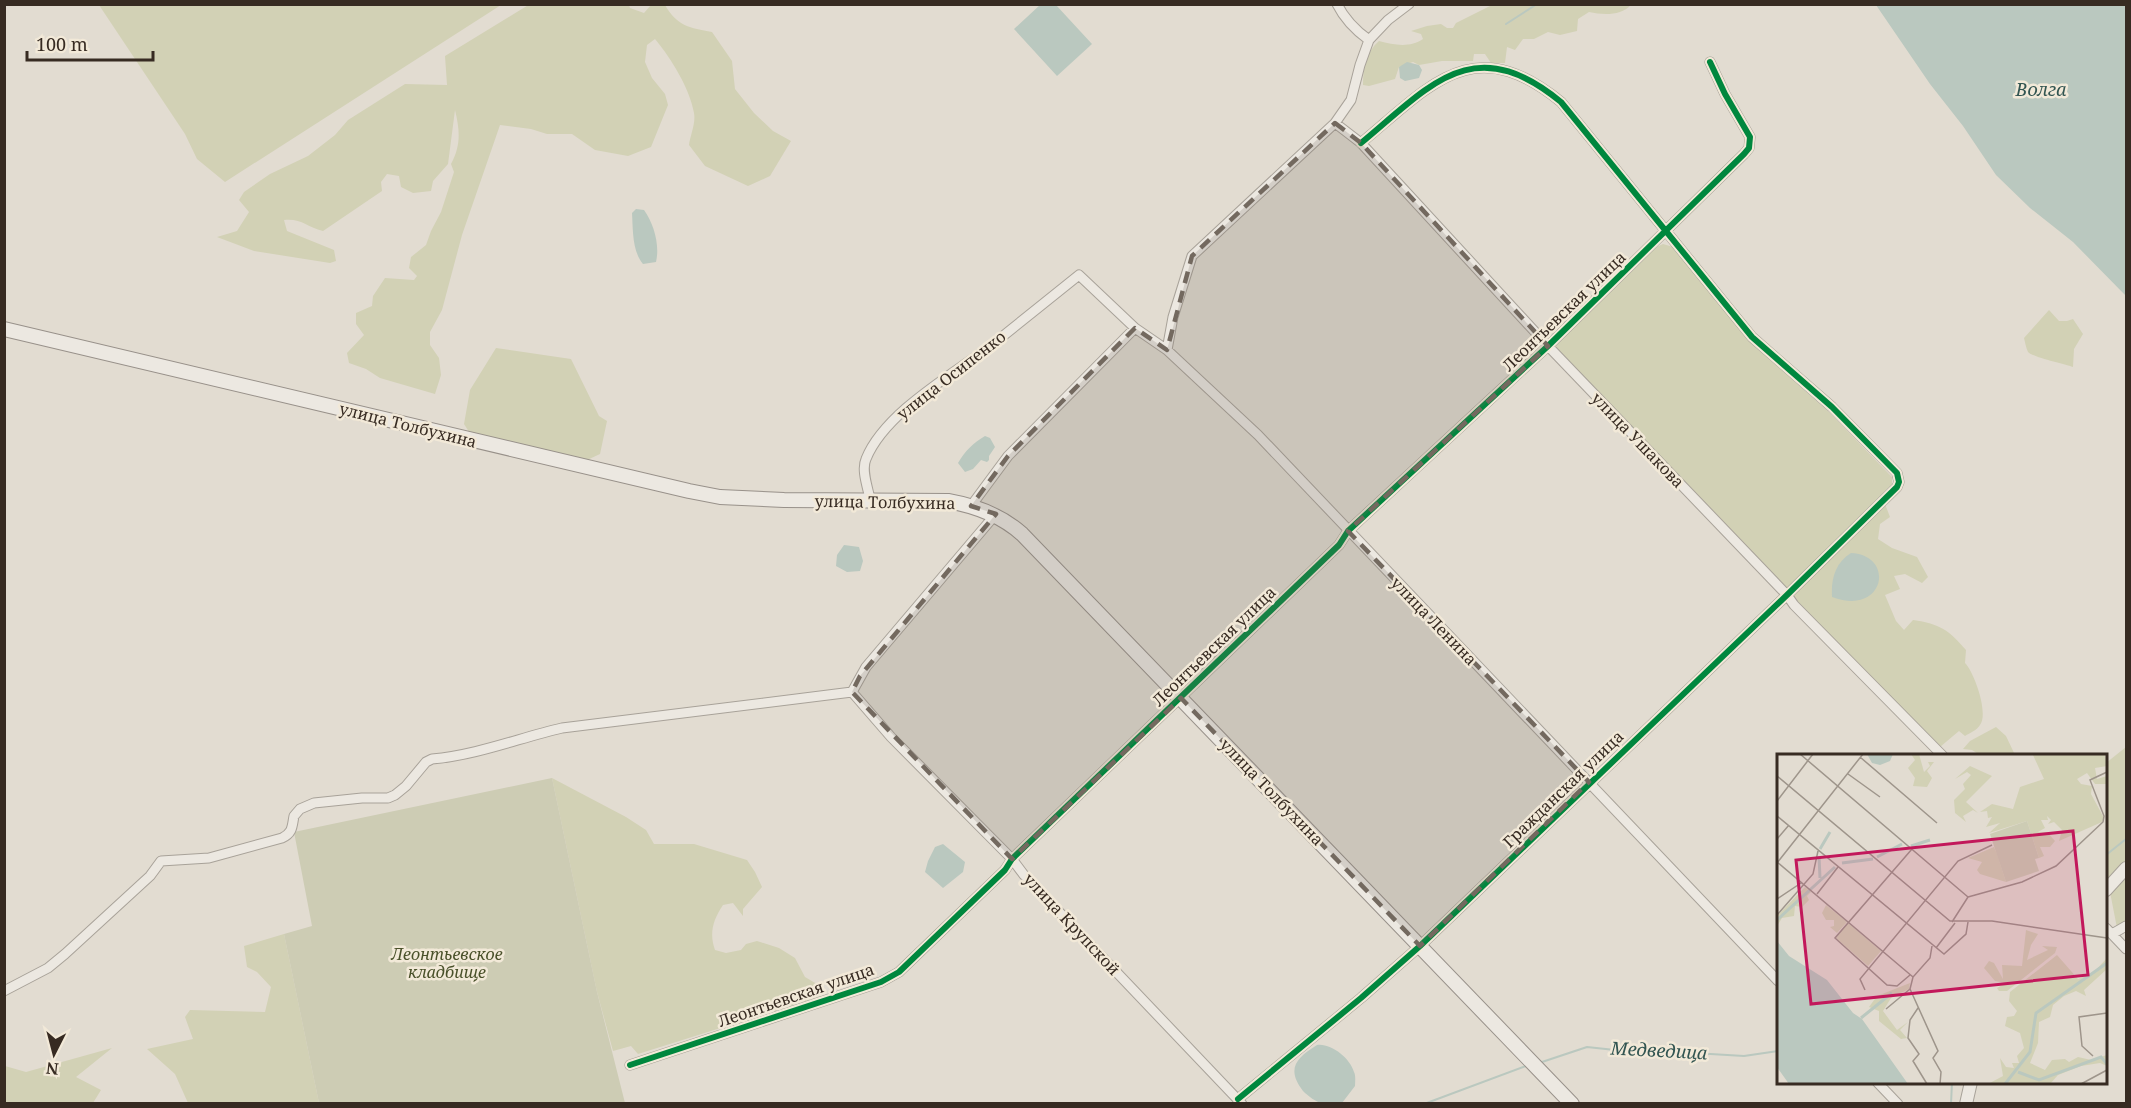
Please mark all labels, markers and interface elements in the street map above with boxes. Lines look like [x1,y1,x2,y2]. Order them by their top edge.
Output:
scale bar [27,24,153,62]
text: 100 m [36,32,88,56]
water label: Волга [2015,77,2066,101]
street label: Леонтьевская улица [1497,246,1631,376]
street label: улица Осипенко [892,326,1010,424]
street label: улица Ушакова [1587,387,1689,493]
street label: улица Толбухина [337,397,479,453]
street label: улица Толбухина [814,490,956,514]
street label: улица Ленина [1386,572,1482,670]
street label: Леонтьевская улица [1147,581,1281,711]
street label: Гражданская улица [1498,726,1628,852]
street label: улица Толбухина [1215,734,1329,850]
inset map [1777,754,2107,1084]
street label: улица Крупской [1019,868,1125,980]
park label: Леонтьевское кладбище [390,943,503,983]
street label: Леонтьевская улица [715,958,877,1032]
north arrow [24,1024,84,1084]
water label: Медведица [1609,1035,1708,1065]
text: N [45,1057,60,1081]

